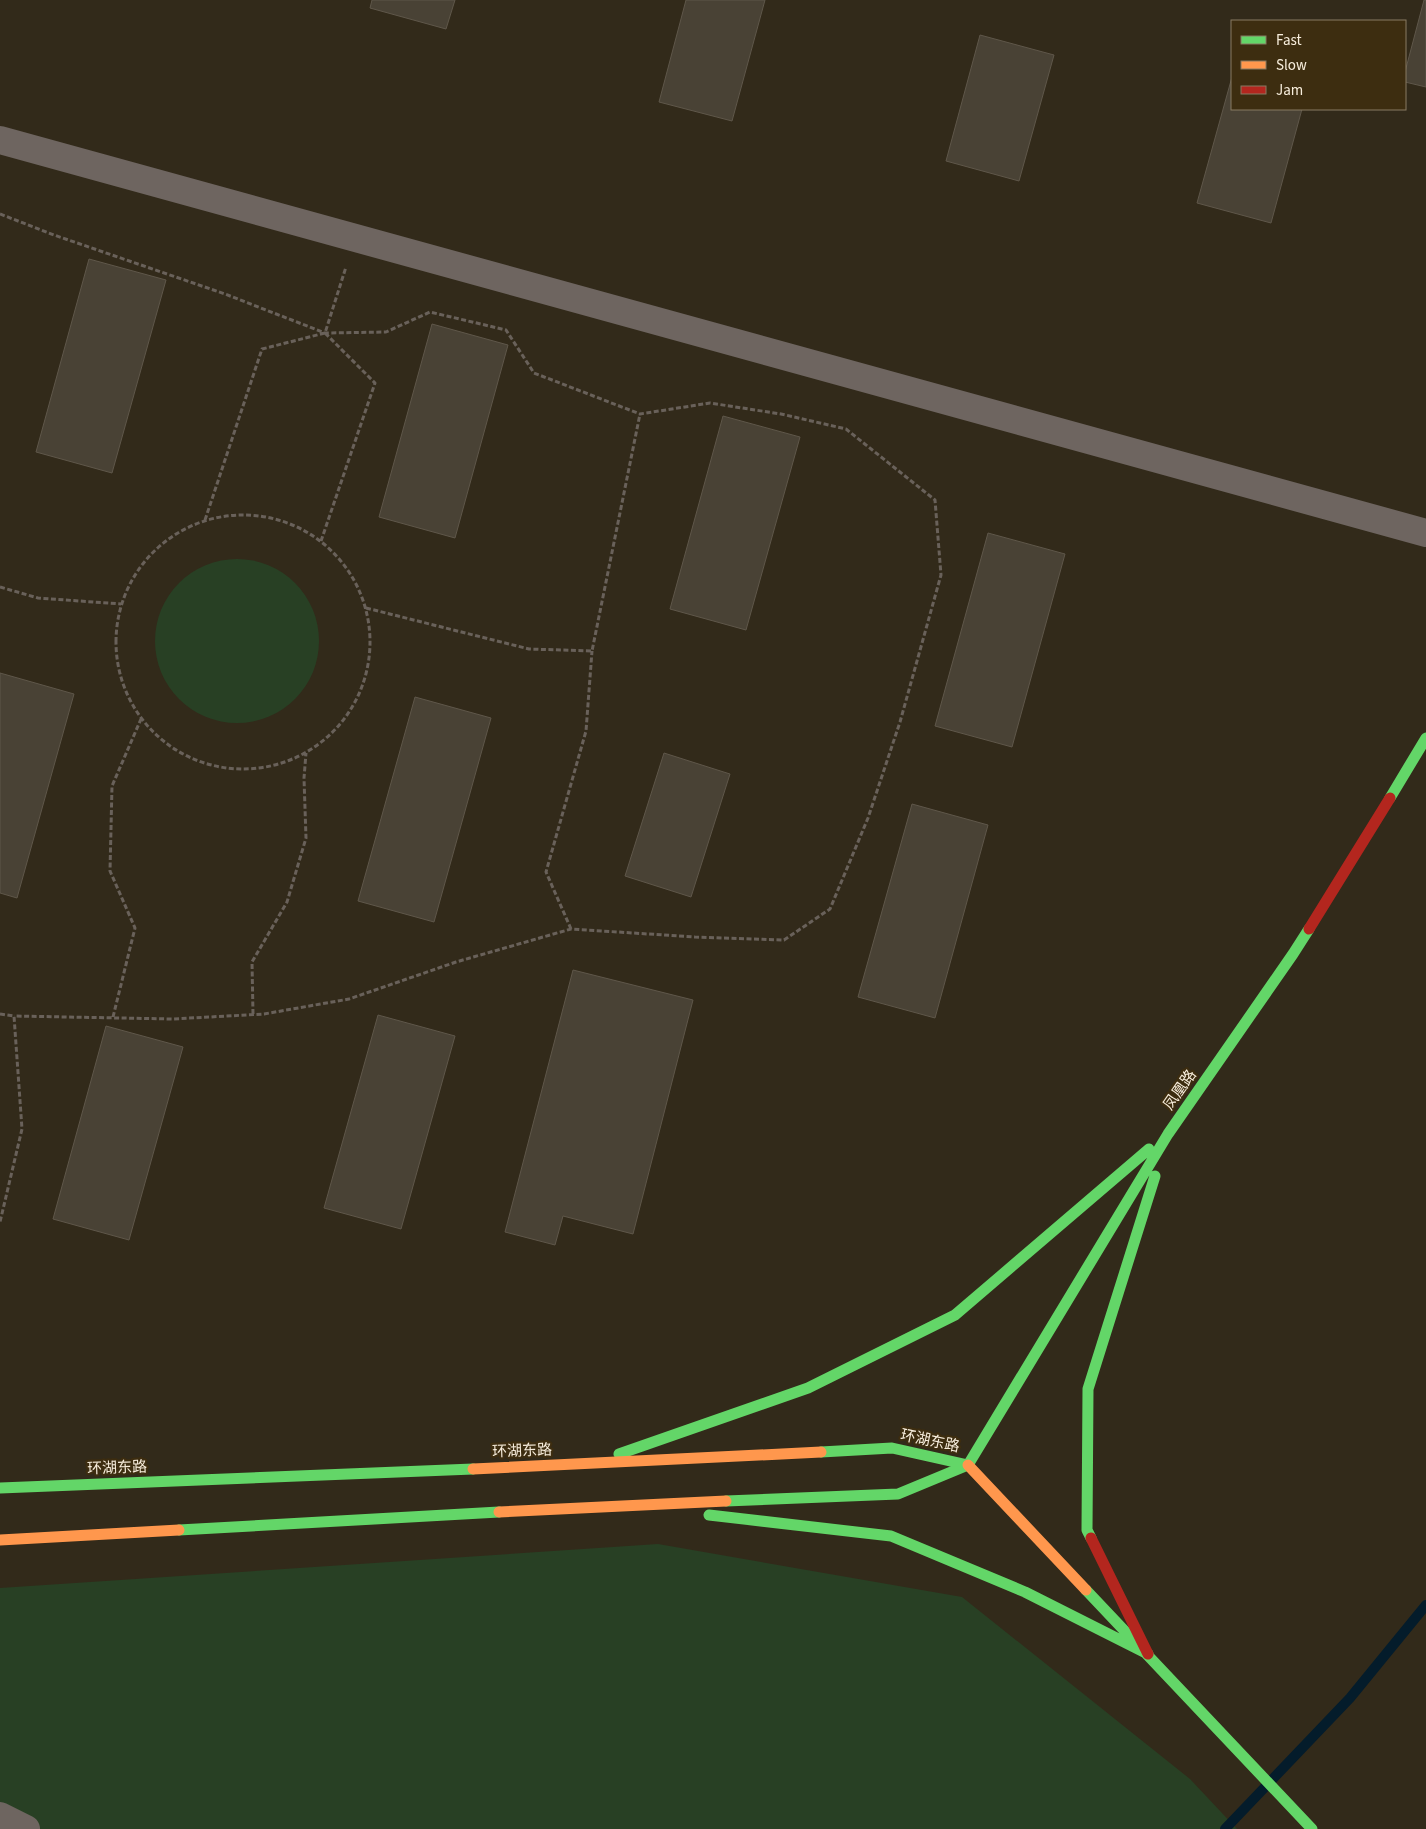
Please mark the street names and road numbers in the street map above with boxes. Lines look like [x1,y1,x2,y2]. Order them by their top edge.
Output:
street label: 凤凰路 [1158,1066,1202,1114]
street label: 环湖东路 [898,1424,962,1458]
street label: 环湖东路 [492,1439,552,1463]
street label: 环湖东路 [87,1456,147,1480]

